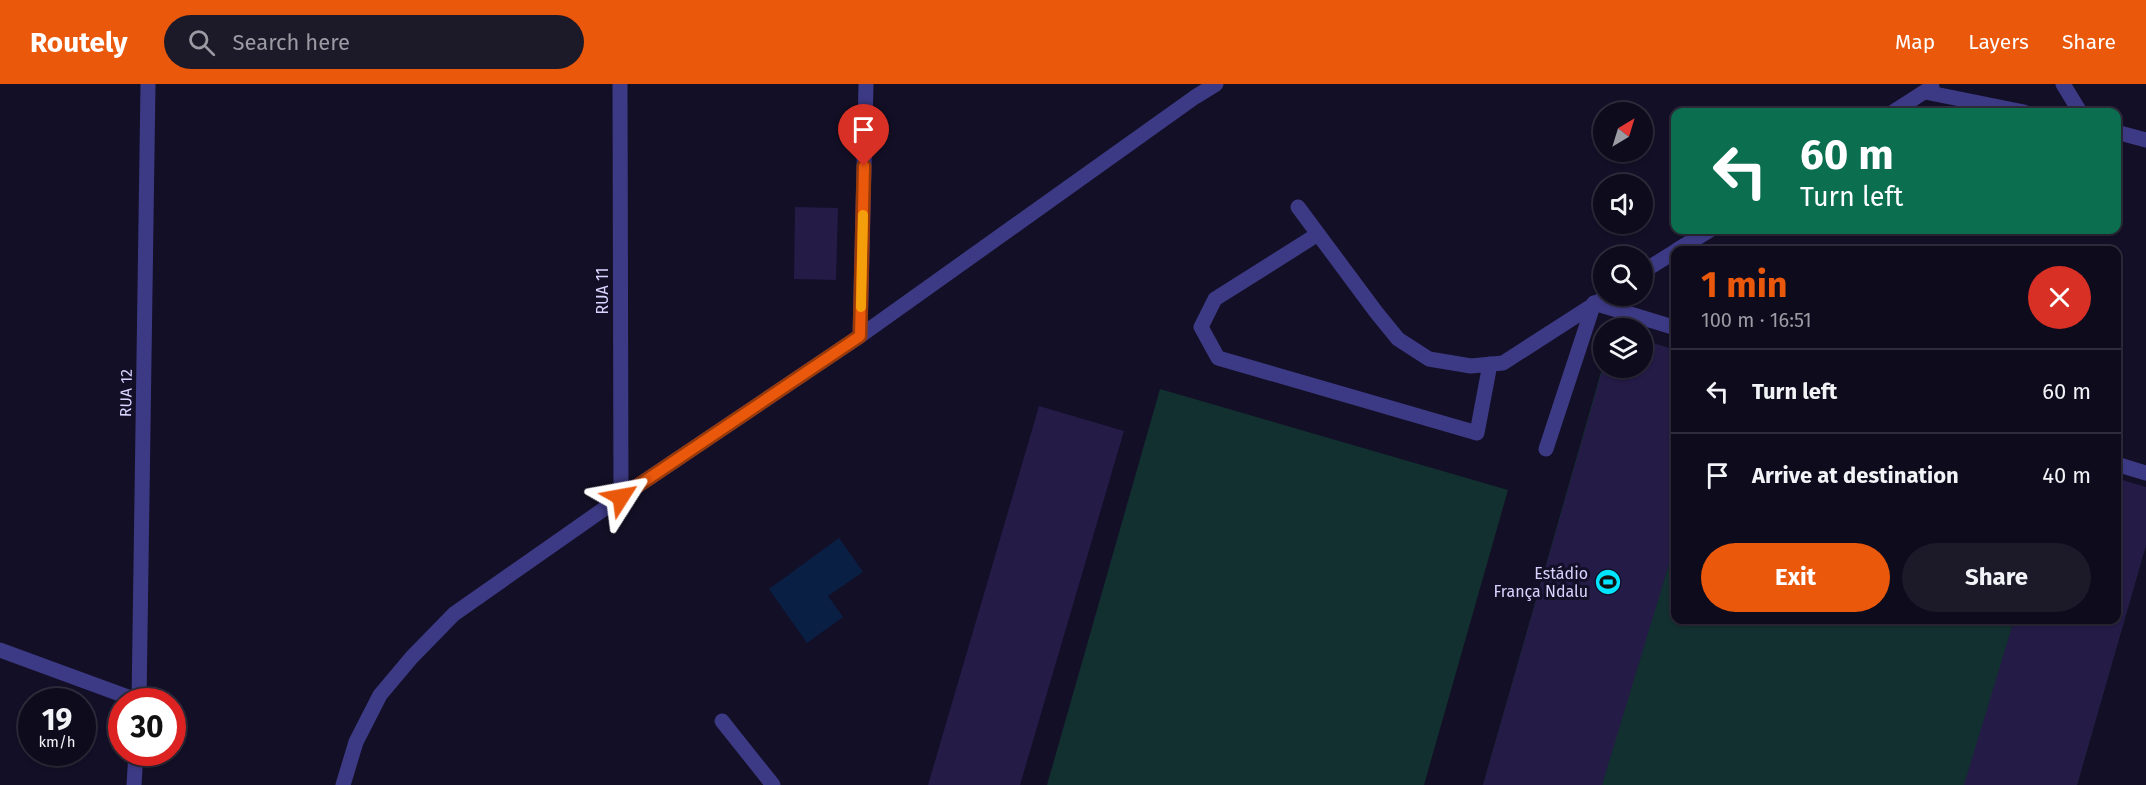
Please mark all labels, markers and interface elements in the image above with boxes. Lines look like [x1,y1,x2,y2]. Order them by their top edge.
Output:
search box [164,15,584,69]
text: Routely [30,26,128,59]
icon: search [185,26,218,59]
text: Search here [233,29,350,56]
text: Map [1895,29,1935,55]
text: Layers [1968,29,2029,55]
text: Share [2062,29,2116,55]
north arrow [1593,102,1653,162]
map controls [1593,102,1653,378]
pin [838,104,889,166]
icon: arrive [847,113,880,146]
text: 60 m [1800,130,1894,180]
icon: left [1701,132,1779,210]
button: sound [1593,174,1653,234]
text: Turn left [1800,181,1903,213]
button: search [1593,246,1653,306]
text: 1 min [1701,263,1788,307]
button: close [2028,266,2091,329]
street label: RUA 11 [593,267,612,315]
text: 100 m · 16:51 [1701,308,1812,332]
button: layers [1593,318,1653,378]
street label: RUA 12 [116,369,136,417]
icon: left [1701,375,1734,408]
text: Turn left [1752,378,1837,405]
text: 60 m [2042,378,2091,405]
icon: arrive [1701,459,1734,492]
text: Arrive at destination [1752,462,1959,489]
text: 40 m [2042,462,2091,489]
position arrow [589,465,653,529]
button: Exit [1701,543,1890,612]
button: Share [1902,543,2091,612]
place label: Estádio França Ndalu [1494,564,1588,602]
sports icon: Estádio França Ndalu [1593,567,1623,597]
speed limit sign: 30 [108,688,186,766]
text: 19 [42,702,72,738]
text: km/h [38,733,76,751]

